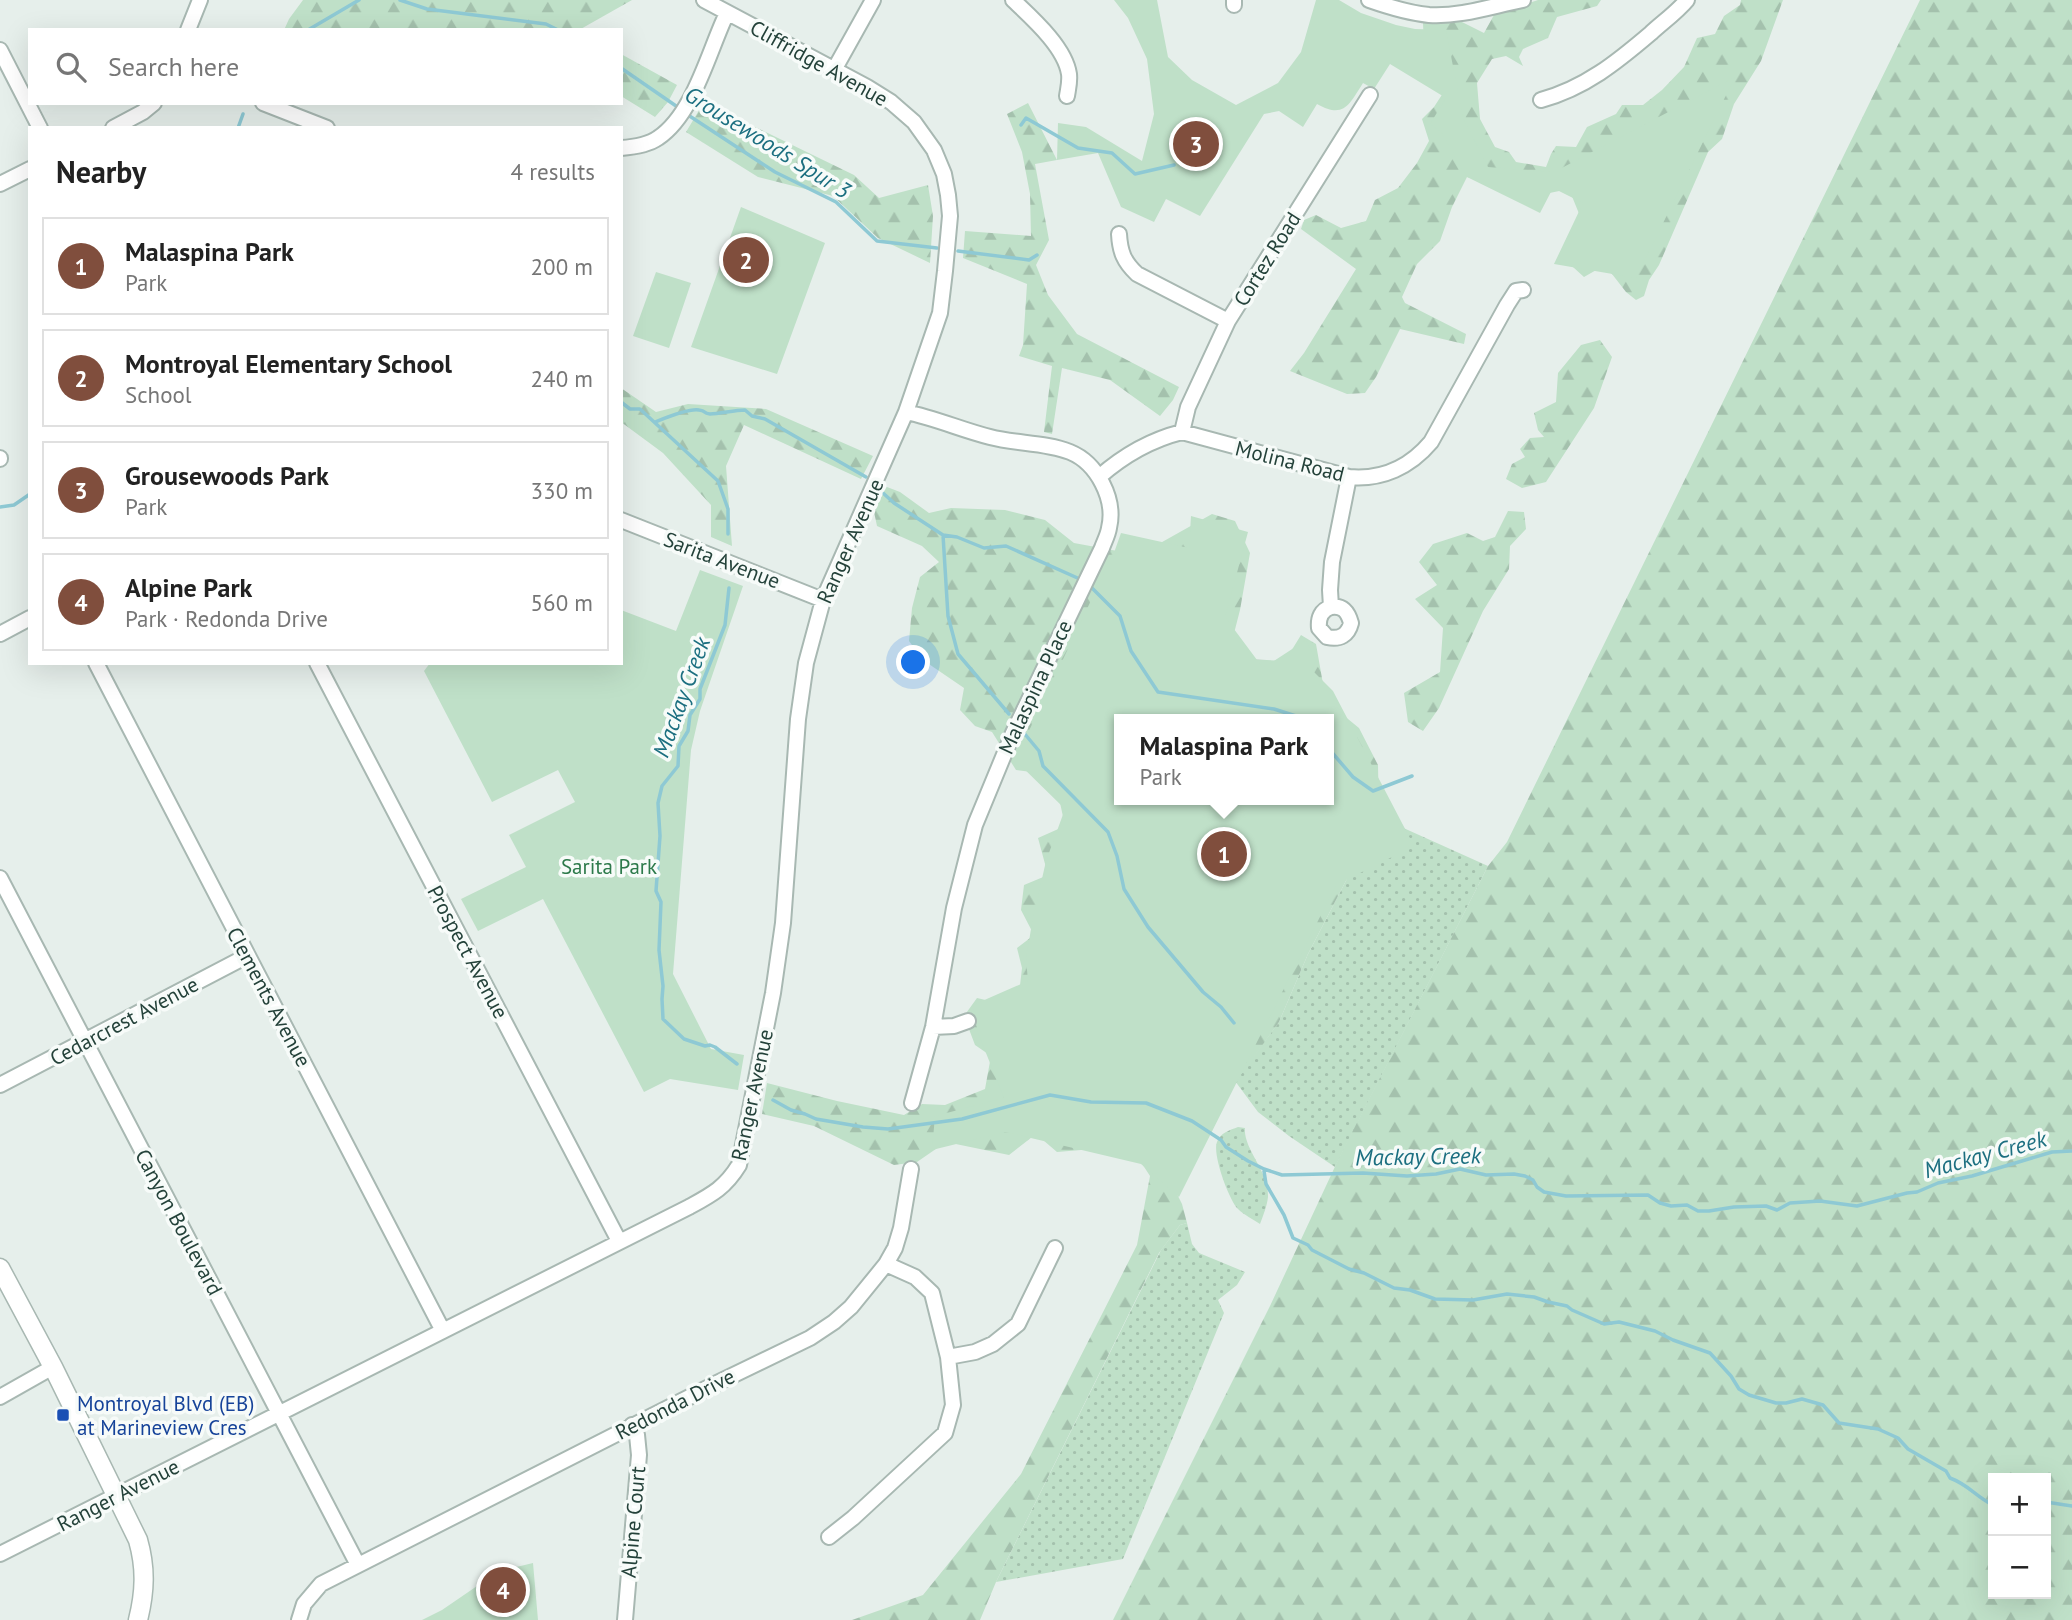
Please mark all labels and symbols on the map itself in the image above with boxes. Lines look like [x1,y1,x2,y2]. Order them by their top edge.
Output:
street label: Cliffridge Avenue [745,14,893,112]
water label: Grousewoods Spur 3 [680,79,857,205]
pin: 3 [1173,118,1219,170]
street label: Cortez Road [1227,207,1307,311]
pin: 2 [723,234,769,286]
street label: Molina Road [1233,434,1347,488]
street label: Ranger Avenue [810,474,890,608]
street label: Sarita Avenue [660,525,784,595]
street label: Malaspina Place [992,616,1078,758]
water label: Mackay Creek [646,631,717,761]
your location [896,645,930,679]
pin: 1 [1201,828,1247,880]
park label: Sarita Park [561,853,657,880]
street label: Prospect Avenue [422,881,514,1023]
street label: Clements Avenue [221,922,317,1072]
street label: Cedarcrest Avenue [45,970,203,1072]
street label: Ranger Avenue [725,1027,779,1163]
water label: Mackay Creek [1921,1123,2051,1184]
water label: Mackay Creek [1355,1140,1483,1172]
street label: Canyon Boulevard [129,1144,229,1300]
street label: Redonda Drive [611,1362,739,1446]
place label: Montroyal Blvd (EB) at Marineview Cres [77,1390,254,1441]
marker: Montroyal Blvd (EB) at Marineview Cres [55,1407,71,1423]
street label: Ranger Avenue [52,1453,184,1537]
street label: Alpine Court [615,1465,651,1579]
pin: 4 [480,1564,526,1616]

